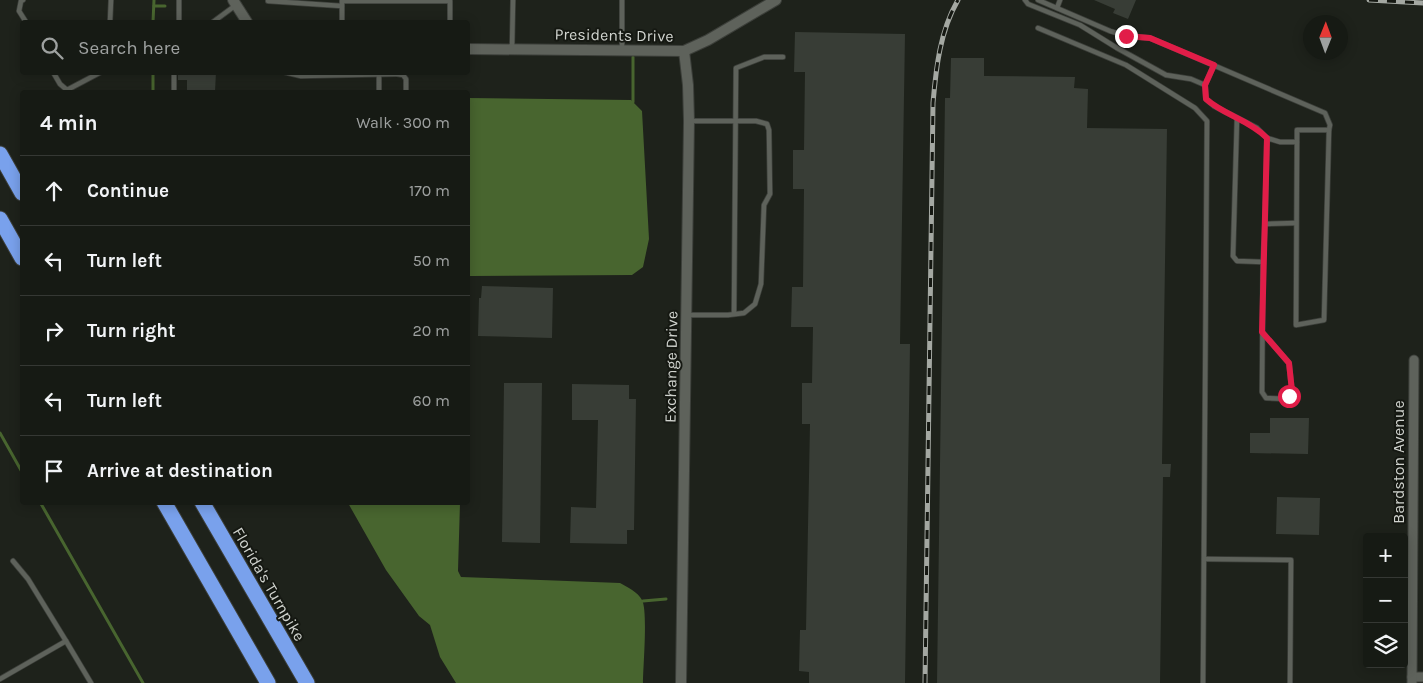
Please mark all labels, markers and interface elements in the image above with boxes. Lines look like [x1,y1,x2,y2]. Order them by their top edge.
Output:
north arrow [1303,15,1348,60]
search box [20,20,470,75]
street label: Presidents Drive [554,24,674,46]
route end [1115,25,1138,48]
icon: search [38,34,66,62]
text: Search here [78,37,180,59]
text: 4 min [40,111,98,135]
text: Walk · 300 m [356,113,450,132]
icon: ahead [40,177,68,205]
text: Continue [87,180,169,202]
text: 170 m [409,181,450,200]
icon: left [40,247,68,275]
text: Turn left [87,250,162,272]
text: 50 m [413,251,450,270]
street label: Exchange Drive [661,311,681,423]
icon: right [40,317,68,345]
text: Turn right [87,320,176,342]
text: 20 m [412,321,450,340]
route start [1278,385,1301,408]
icon: left [40,387,68,415]
text: Turn left [87,390,162,412]
text: 60 m [413,391,450,410]
street label: Bardston Avenue [1389,400,1408,524]
icon: arrive [40,457,68,485]
text: Arrive at destination [87,460,273,482]
street label: Florida's Turnpike [229,524,309,644]
map controls [1363,533,1408,668]
button: + [1363,533,1408,578]
button: − [1363,578,1408,623]
button: layers [1363,623,1408,668]

